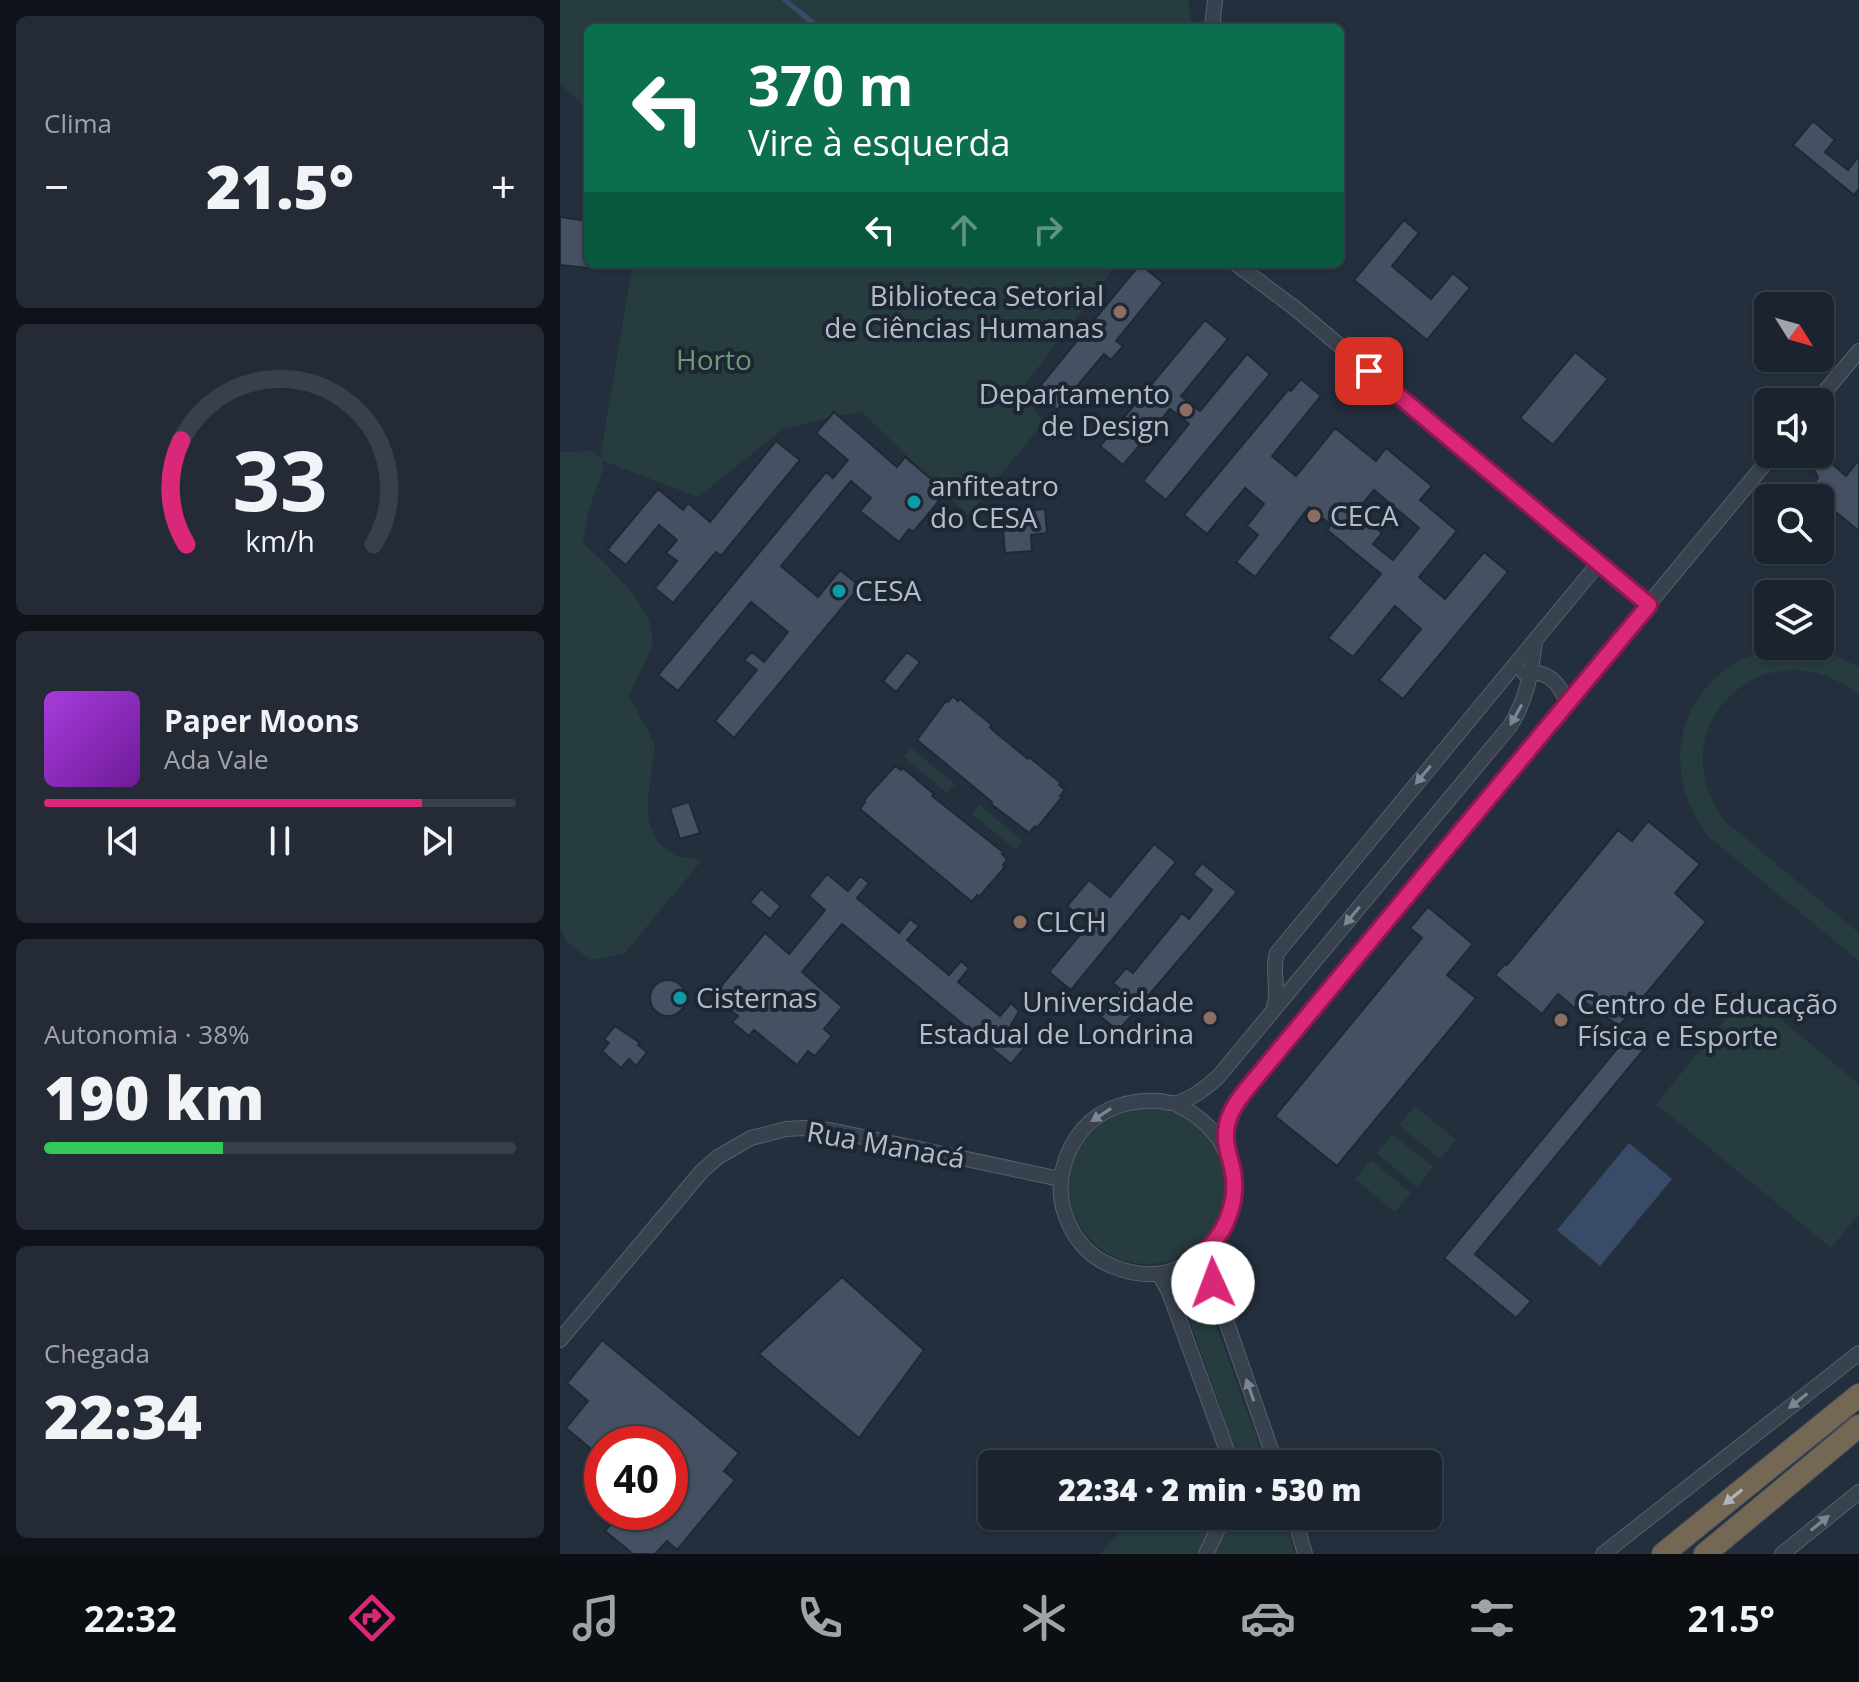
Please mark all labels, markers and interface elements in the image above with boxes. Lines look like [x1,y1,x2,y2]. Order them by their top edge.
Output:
text: 370 m [748,46,914,122]
icon: left [616,56,720,160]
text: Clima [44,105,112,141]
text: Vire à esquerda [748,118,1011,167]
text: 21.5° [206,145,354,227]
text: − [44,156,69,216]
text: + [491,156,516,216]
icon: left [858,208,902,252]
icon: ahead [942,208,986,252]
icon: right [1026,208,1070,252]
place label: Biblioteca Setorial de Ciências Humanas [824,276,1104,346]
north arrow [1754,292,1834,372]
map controls [1754,292,1834,660]
marker: Biblioteca Setorial de Ciências Humanas [1111,303,1129,321]
pin [1335,337,1403,405]
park label: Horto [676,340,752,378]
icon: arrive [1347,349,1391,393]
place label: Departamento de Design [979,374,1170,444]
button: sound [1754,388,1834,468]
marker: Departamento de Design [1177,401,1195,419]
text: 33 [232,422,328,535]
place label: anfiteatro do CESA [930,466,1059,536]
button: search [1754,484,1834,564]
marker: anfiteatro do CESA [905,493,923,511]
place label: CECA [1330,496,1399,534]
marker: CECA [1305,507,1323,525]
text: km/h [245,522,315,561]
place label: CESA [855,571,922,609]
button: layers [1754,580,1834,660]
marker: CESA [830,582,848,600]
text: Paper Moons [164,700,359,741]
one-way arrow [1509,704,1523,726]
text: Ada Vale [164,741,269,777]
one-way arrow [1416,765,1432,785]
icon: previous [101,819,145,863]
icon: pause [258,819,302,863]
icon: next [415,819,459,863]
place label: CLCH [1036,902,1107,940]
one-way arrow [1344,906,1361,926]
marker: CLCH [1011,913,1029,931]
place label: Cisternas [696,978,817,1016]
place label: Universidade Estadual de Londrina [918,982,1194,1052]
place label: Centro de Educação Física e Esporte [1577,984,1838,1054]
marker: Cisternas [671,989,689,1007]
marker: Universidade Estadual de Londrina [1201,1009,1219,1027]
marker: Centro de Educação Física e Esporte [1552,1011,1570,1029]
text: Autonomia · 38% [44,1016,250,1052]
text: 190 km [44,1056,265,1138]
one-way arrow [1090,1108,1111,1123]
street label: Rua Manacá [804,1111,968,1177]
position arrow [1171,1241,1255,1325]
text: Chegada [44,1335,150,1371]
text: 22:34 [44,1375,202,1457]
one-way arrow [1243,1378,1256,1402]
one-way arrow [1788,1392,1808,1409]
speed limit sign: 40 [584,1426,688,1530]
text: 22:34 · 2 min · 530 m [1058,1469,1362,1510]
one-way arrow [1723,1488,1743,1504]
one-way arrow [1810,1515,1830,1532]
icon: directions [344,1590,400,1646]
icon: music [568,1590,624,1646]
icon: phone [792,1590,848,1646]
icon: climate [1016,1590,1072,1646]
icon: car [1240,1590,1296,1646]
icon: filters [1464,1590,1520,1646]
text: 22:32 [84,1594,177,1643]
text: 21.5° [1688,1594,1775,1643]

